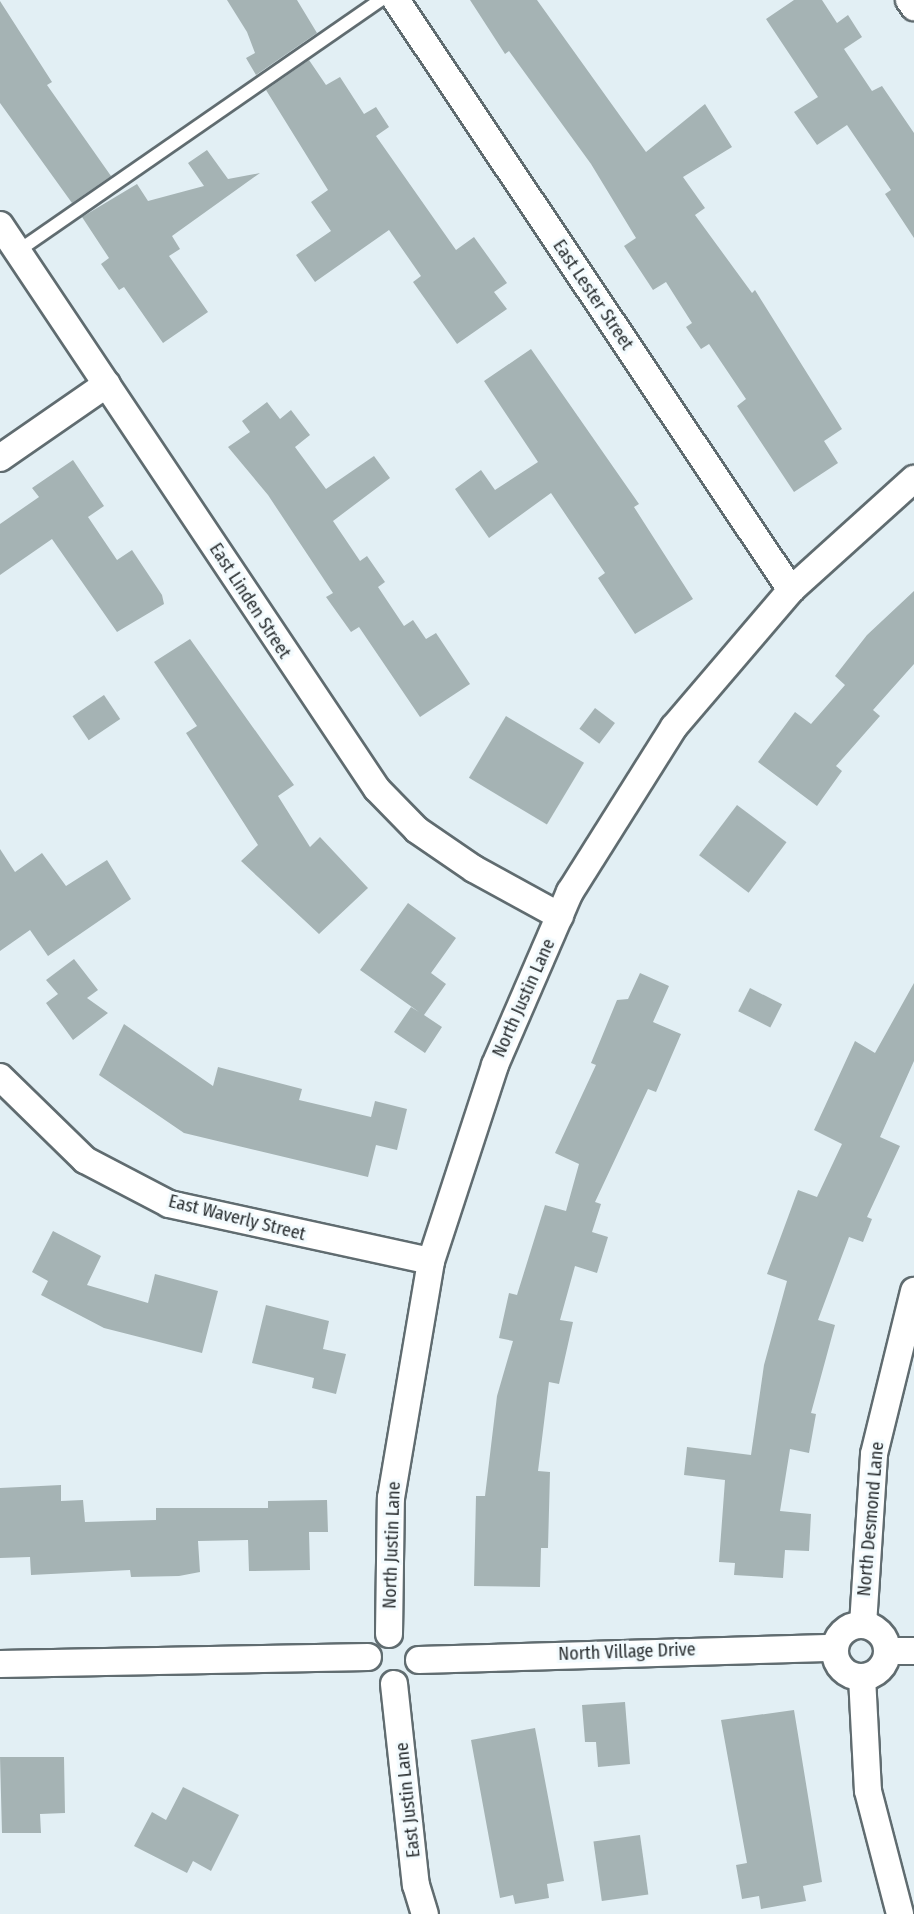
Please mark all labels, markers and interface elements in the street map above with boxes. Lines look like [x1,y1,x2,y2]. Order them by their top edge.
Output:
street label: East Lester Street [548,236,638,354]
street label: East Linden Street [205,539,295,663]
street label: North Justin Lane [488,935,560,1061]
street label: East Waverly Street [166,1191,308,1245]
street label: North Desmond Lane [853,1441,889,1597]
street label: North Justin Lane [379,1481,405,1609]
street label: North Village Drive [558,1639,696,1665]
street label: East Justin Lane [391,1741,425,1859]

